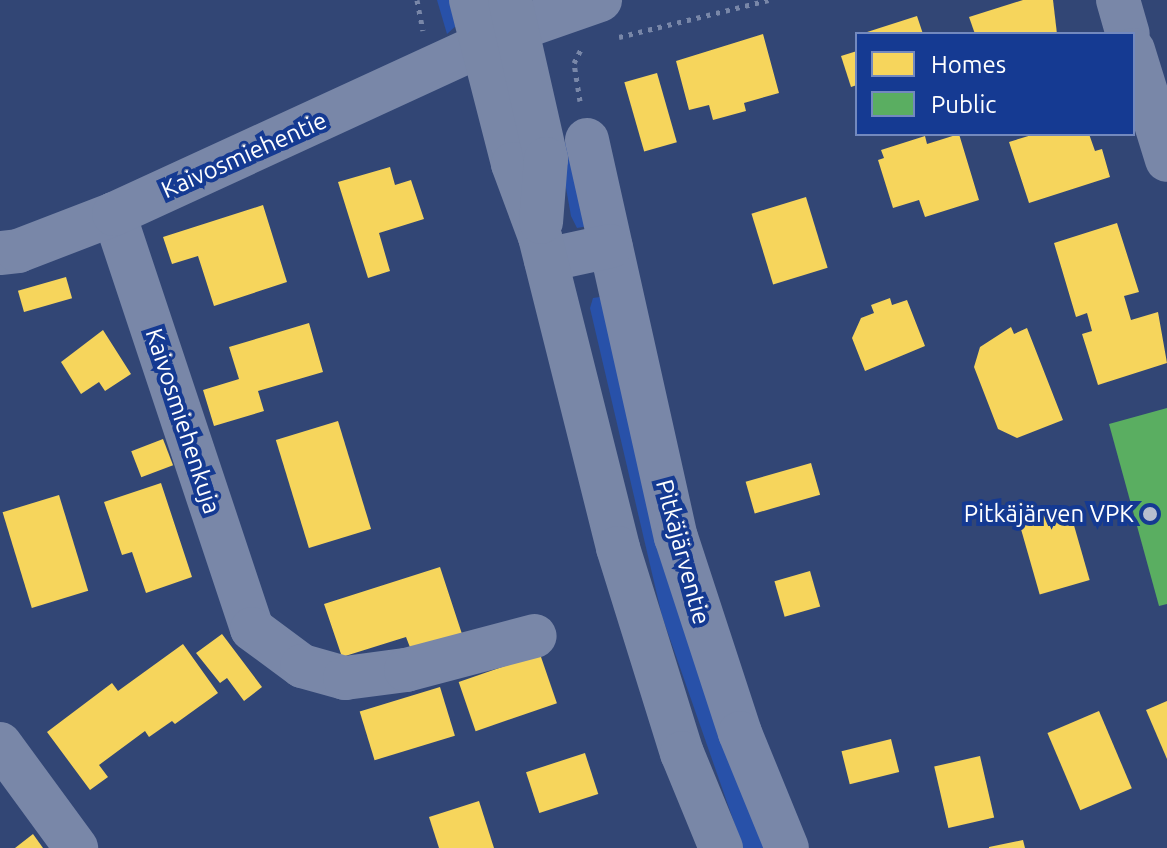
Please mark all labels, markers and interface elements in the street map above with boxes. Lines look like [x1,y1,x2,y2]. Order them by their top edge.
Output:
legend [855,32,1135,136]
text: Homes [931,51,1006,78]
text: Public [931,91,996,118]
street label: Kaivosmiehentie [157,106,331,204]
street label: Kaivosmiehenkuja [139,325,227,517]
street label: Pitkäjärventie [650,476,716,628]
place label: Pitkäjärven VPK [964,500,1134,528]
marker: Pitkäjärven VPK [1141,505,1159,523]

